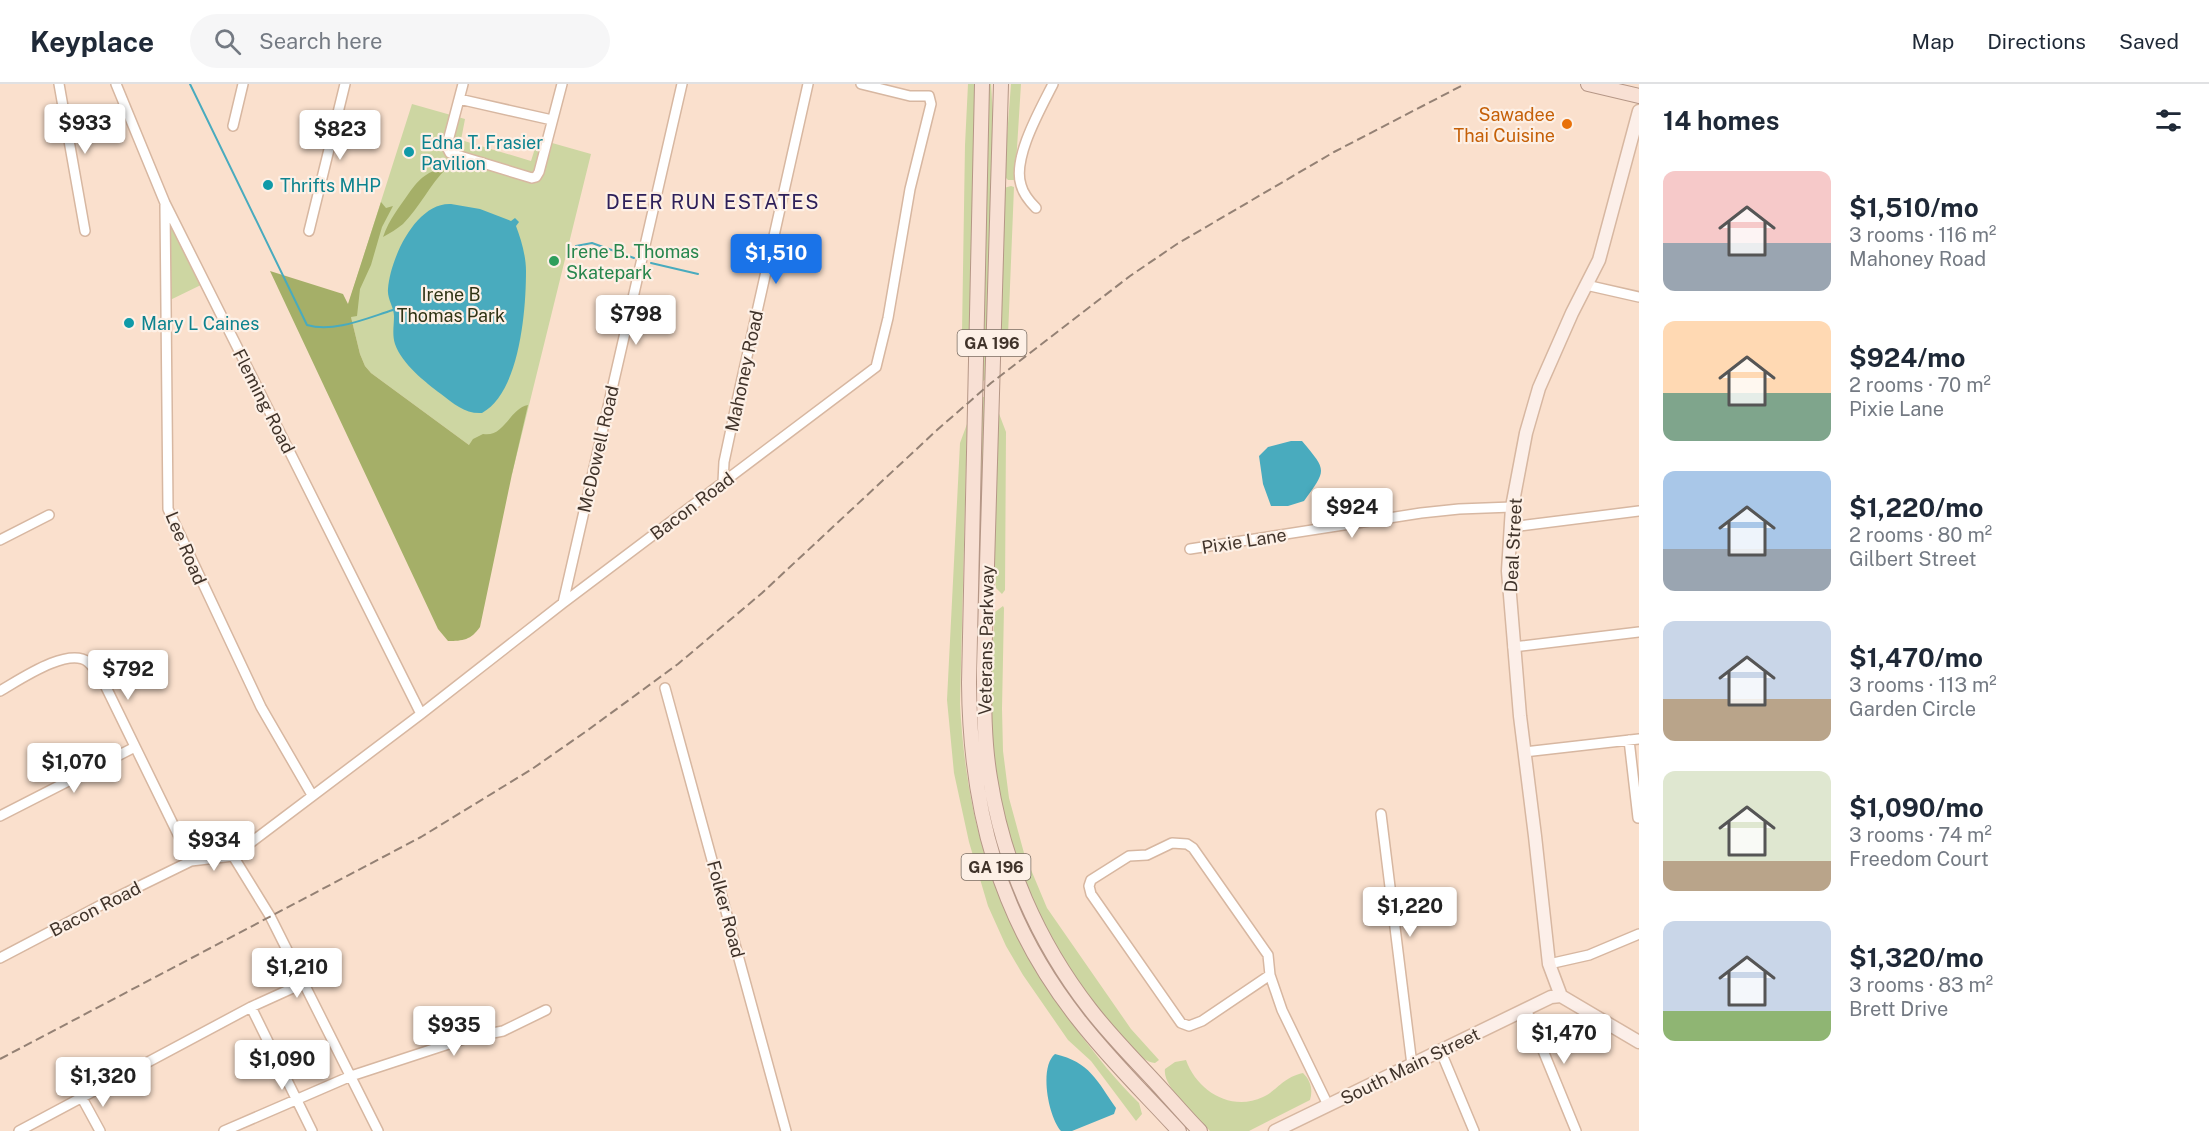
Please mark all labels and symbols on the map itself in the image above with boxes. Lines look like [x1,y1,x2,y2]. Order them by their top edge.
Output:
pin: $933 [49,104,121,155]
place label: Sawadee Thai Cuisine [1454,104,1555,146]
pin: $823 [304,110,376,161]
marker: Sawadee Thai Cuisine [1560,117,1574,131]
place label: Edna T. Frasier Pavilion [421,132,543,174]
marker: Edna T. Frasier Pavilion [402,145,416,159]
place label: Thrifts MHP [280,175,381,196]
marker: Thrifts MHP [261,178,275,192]
district label: DEER RUN ESTATES [606,190,820,214]
pin: $1,510 [727,234,825,285]
place label: Irene B. Thomas Skatepark [566,241,699,283]
marker: Irene B. Thomas Skatepark [547,254,561,268]
park label: Irene B Thomas Park [397,284,505,326]
pin: $798 [600,295,672,346]
street label: Mahoney Road [721,308,767,434]
place label: Mary L Caines [141,313,259,334]
marker: Mary L Caines [122,316,136,330]
road number: GA 196 [958,330,1026,356]
street label: Fleming Road [229,345,299,457]
street label: McDowell Road [573,383,623,515]
street label: Bacon Road [646,468,738,544]
pin: $924 [1316,488,1388,539]
street label: Deal Street [1500,497,1526,593]
street label: Lee Road [161,508,211,588]
street label: Pixie Lane [1200,524,1288,558]
street label: Veterans Parkway [974,564,998,715]
pin: $792 [92,650,164,701]
pin: $1,070 [25,743,123,794]
pin: $934 [178,821,250,872]
road number: GA 196 [962,854,1030,880]
street label: Folker Road [703,858,749,960]
street label: Bacon Road [46,877,144,941]
pin: $1,220 [1361,887,1459,938]
pin: $1,210 [248,948,346,999]
pin: $935 [418,1006,490,1057]
pin: $1,470 [1515,1014,1613,1065]
street label: South Main Street [1337,1023,1483,1109]
pin: $1,090 [233,1040,331,1091]
pin: $1,320 [54,1057,152,1108]

